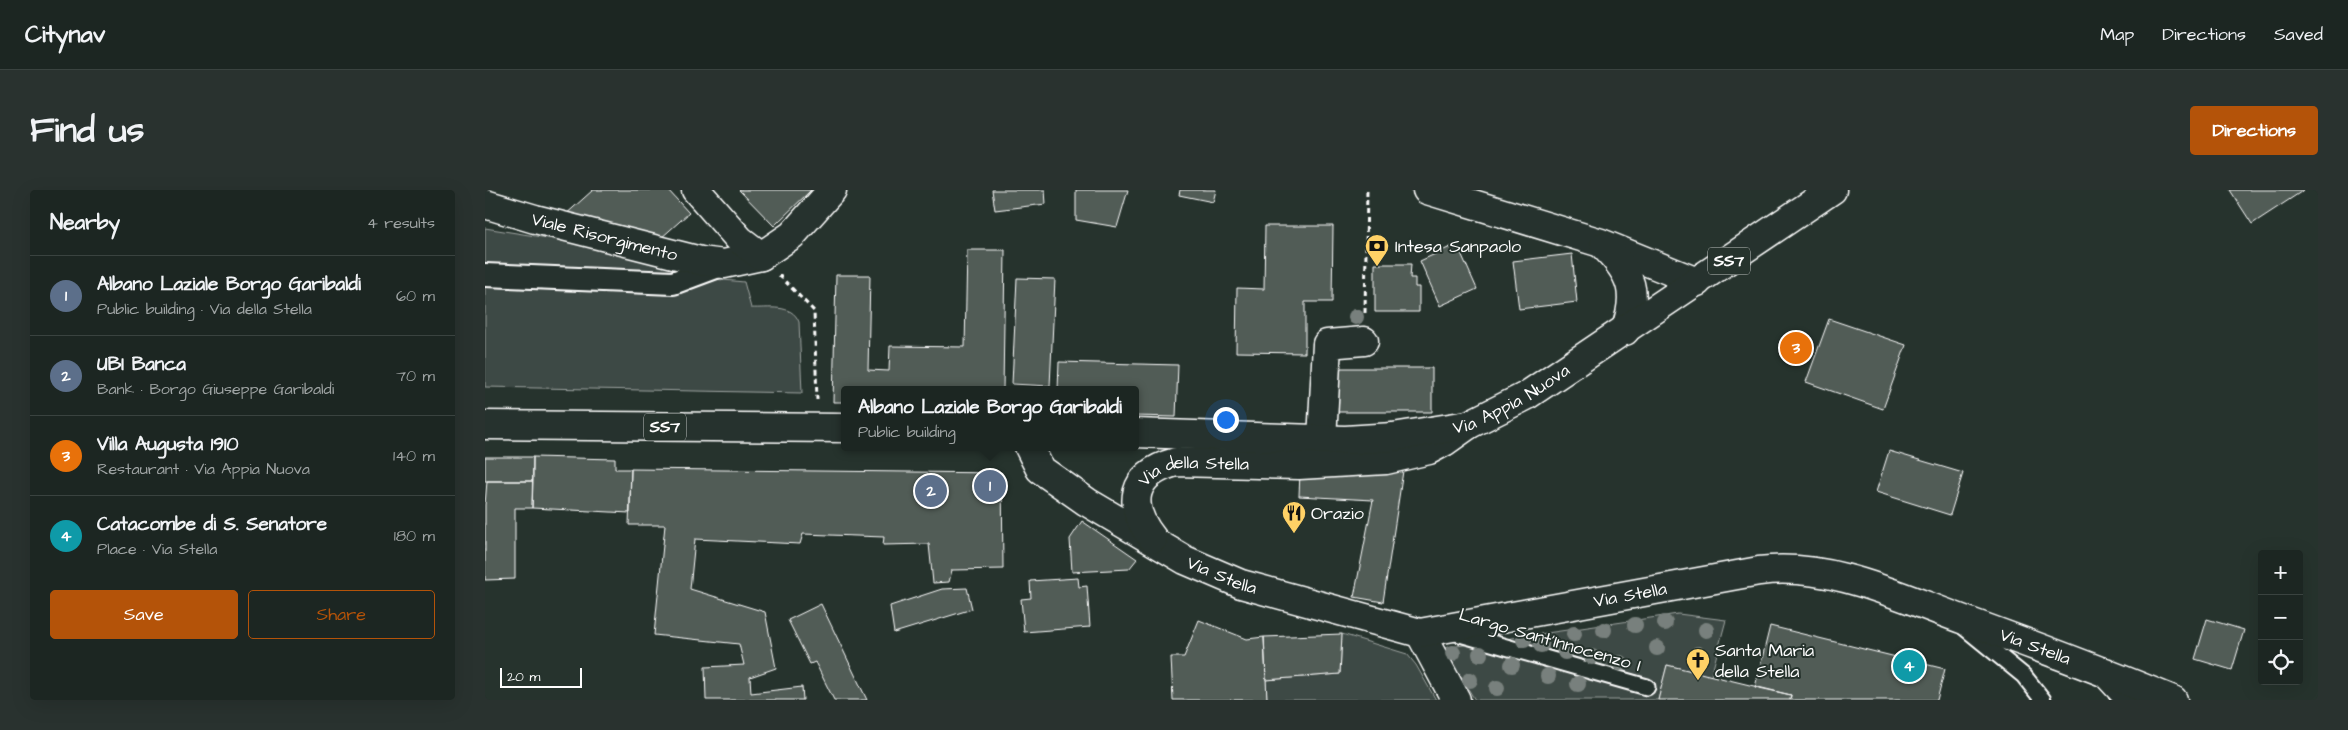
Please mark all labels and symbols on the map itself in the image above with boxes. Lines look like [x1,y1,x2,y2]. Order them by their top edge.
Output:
street label: Viale Risorgimento [529,206,680,267]
bank icon: Intesa Sanpaolo [1364,233,1390,267]
place label: Intesa Sanpaolo [1395,234,1521,259]
road number: SS7 [1708,248,1750,274]
pin: 3 [1780,329,1812,367]
street label: Via Appia Nuova [1451,358,1575,440]
your location [1213,407,1239,433]
road number: SS7 [644,413,686,440]
street label: Via della Stella [1132,449,1249,492]
pin: 1 [974,467,1006,505]
pin: 2 [915,472,947,510]
restaurant icon: Orazio [1281,500,1307,534]
place label: Orazio [1311,501,1364,526]
street label: Via Stella [1183,550,1260,600]
street label: Via Stella [1592,576,1669,614]
street label: Largo Sant'Innocenzo I [1456,602,1644,679]
street label: Via Stella [1996,622,2074,671]
place label: Santa Maria della Stella [1715,638,1814,684]
church icon: Santa Maria della Stella [1685,647,1711,681]
pin: 4 [1893,647,1925,685]
scale bar [500,665,583,688]

